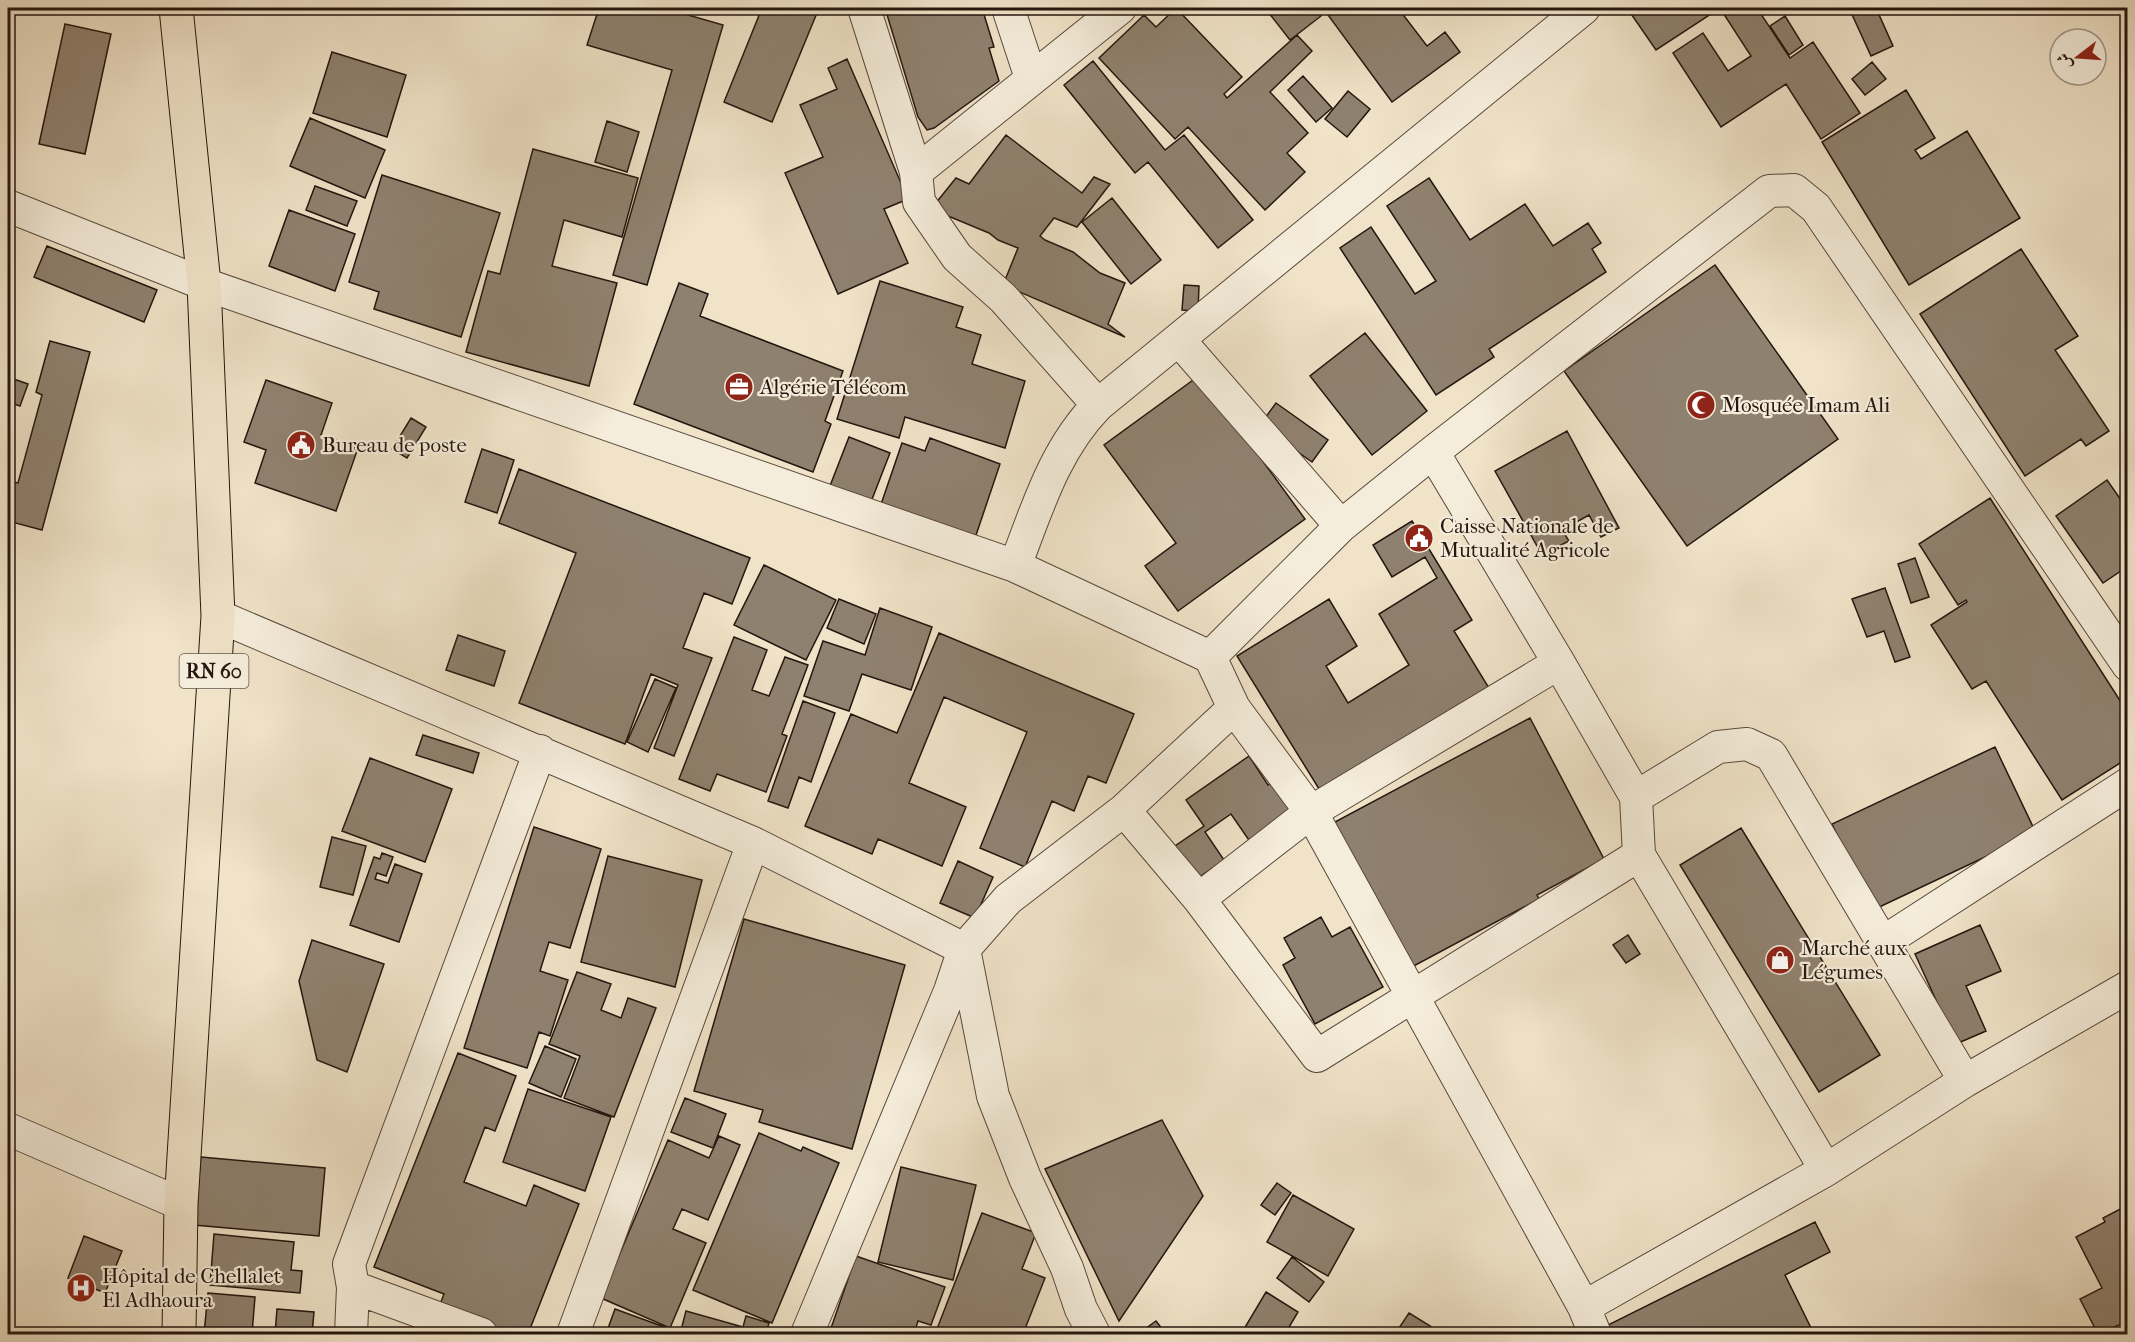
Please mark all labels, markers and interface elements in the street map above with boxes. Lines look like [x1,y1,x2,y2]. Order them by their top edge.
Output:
north arrow [2048,27,2108,87]
text: ش [2053,51,2076,72]
office icon: Algérie Télécom [723,371,755,403]
place label: Algérie Télécom [759,375,907,399]
mosque icon: Mosquée Imam Ali [1685,389,1717,421]
place label: Mosquée Imam Ali [1722,393,1890,417]
public building icon: Bureau de poste [285,429,317,461]
place label: Bureau de poste [322,433,467,457]
place label: Caisse Nationale de Mutualité Agricole [1440,514,1614,562]
public building icon: Caisse Nationale de Mutualité Agricole [1403,522,1435,554]
road number: RN 60 [180,654,248,688]
place label: Marché aux Légumes [1801,936,1907,984]
shop icon: Marché aux Légumes [1764,944,1796,976]
place label: Hôpital de Chellalet El Adhaoura [102,1264,282,1312]
hospital icon: Hôpital de Chellalet El Adhaoura [65,1272,97,1304]

